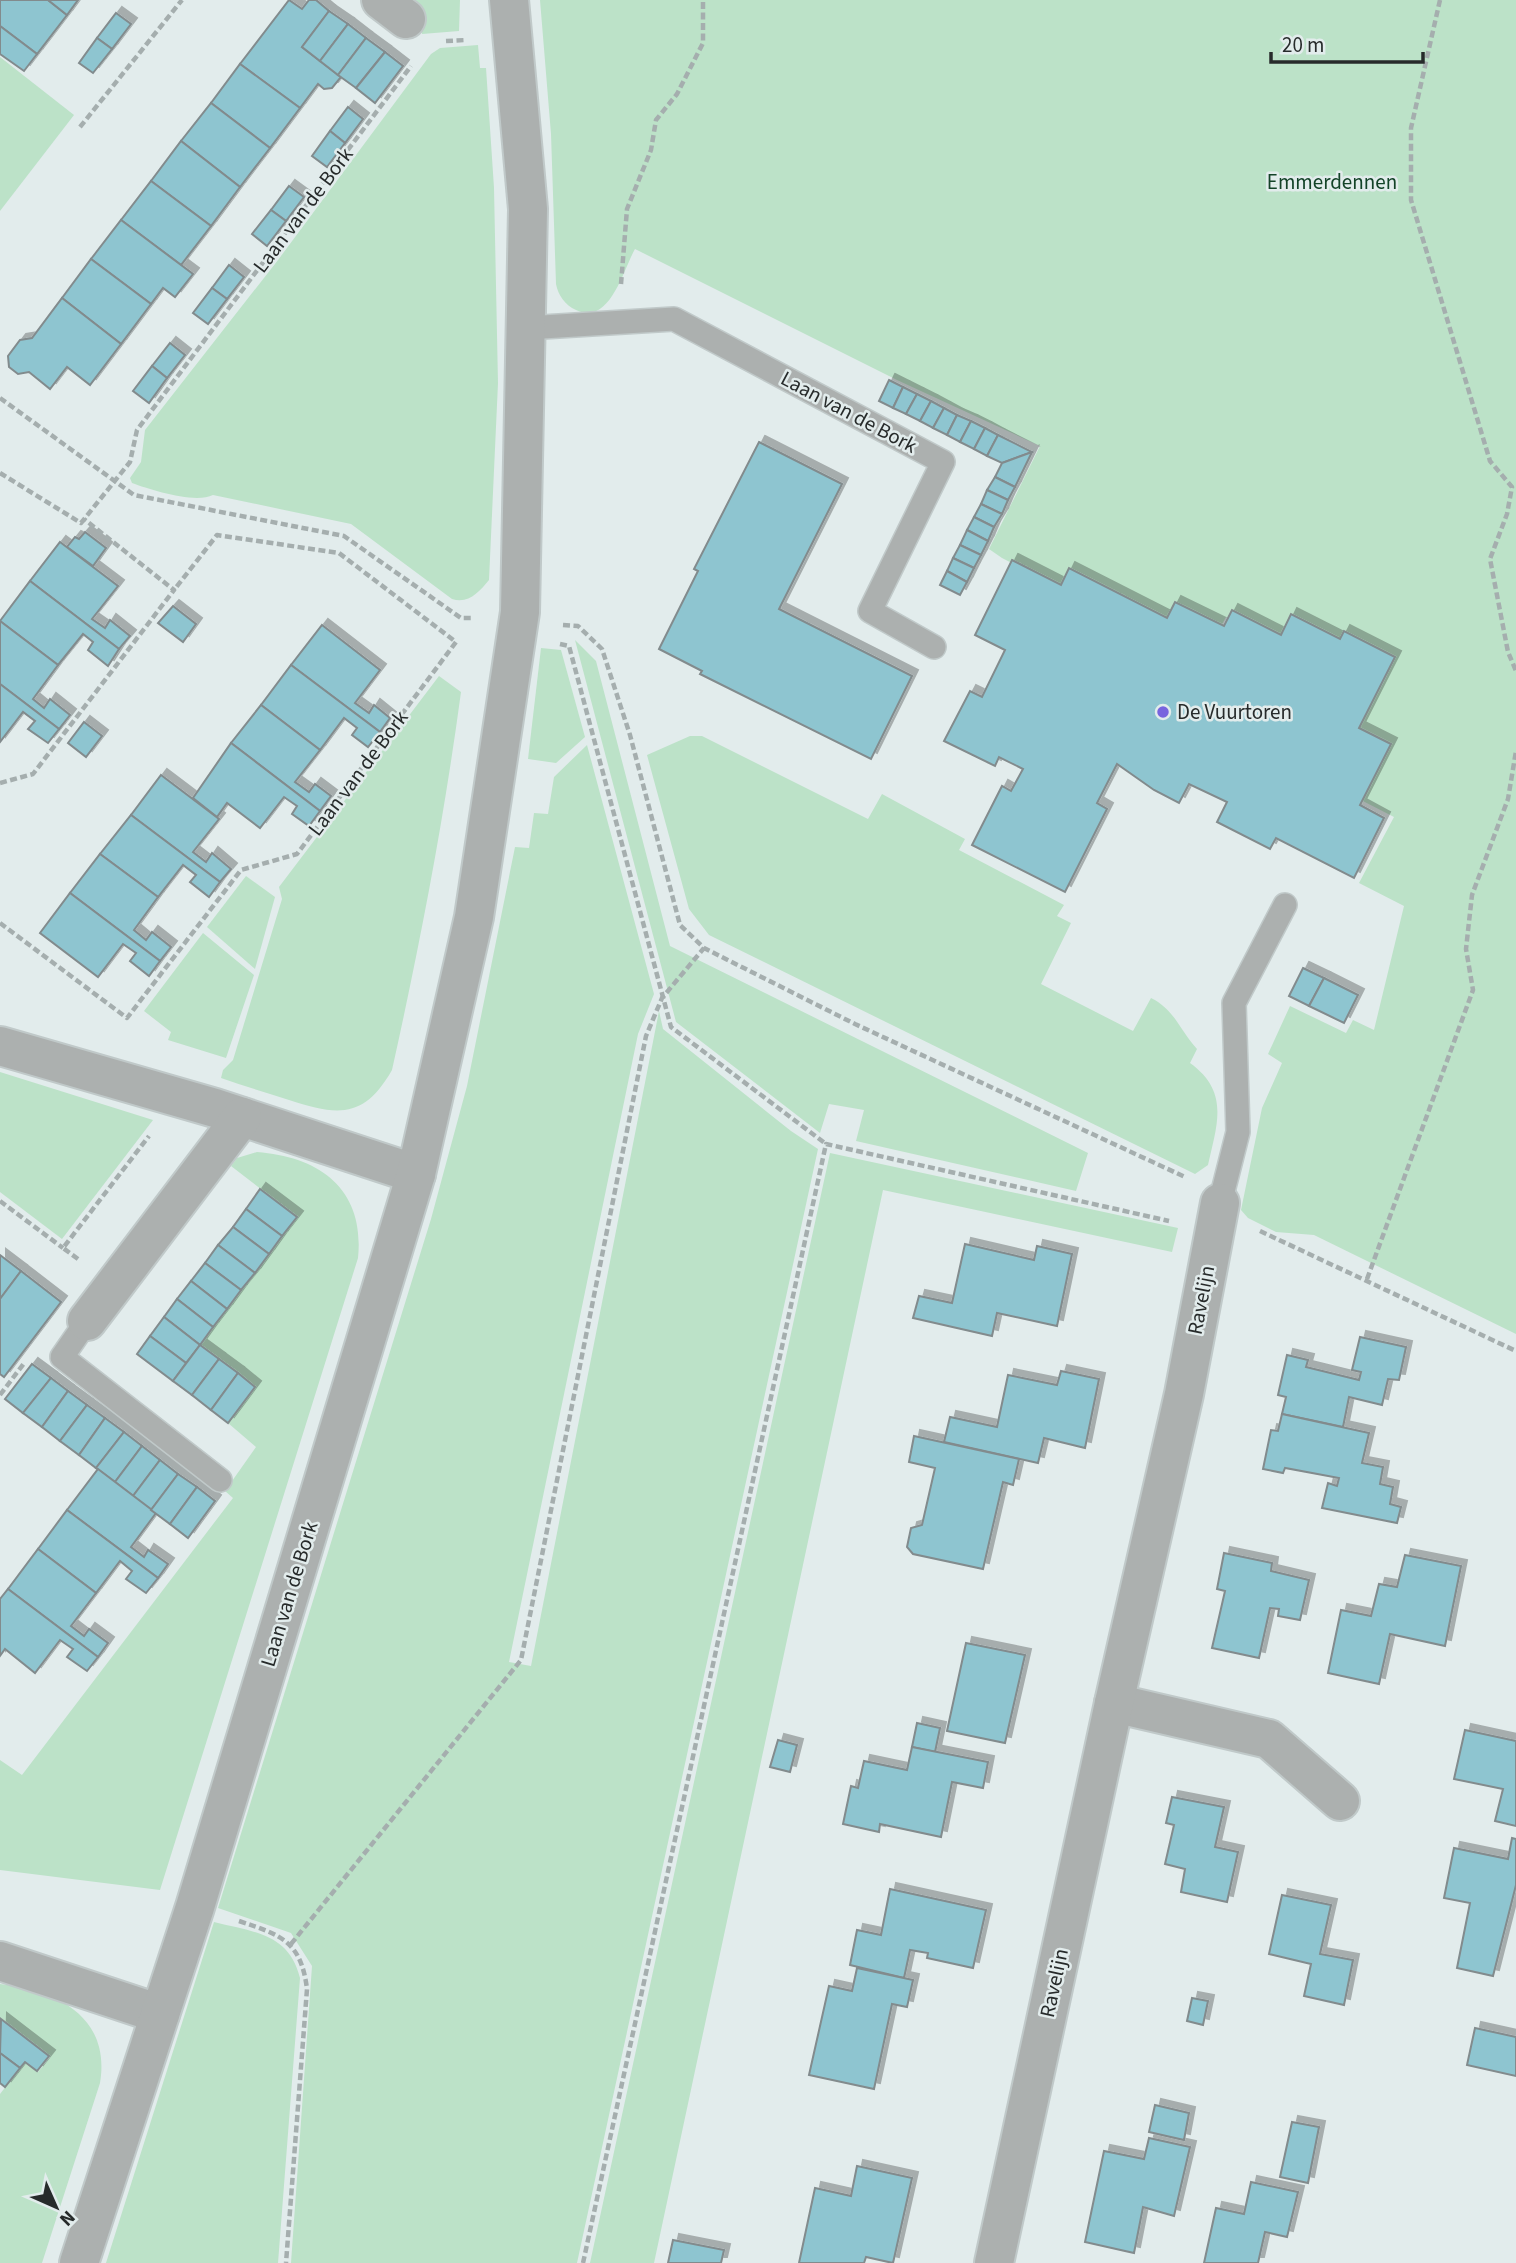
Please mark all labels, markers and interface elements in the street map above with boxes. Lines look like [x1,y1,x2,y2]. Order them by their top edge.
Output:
scale bar [1271,21,1423,65]
text: 20 m [1282,30,1324,60]
street label: Laan van de Bork [246,140,361,279]
park label: Emmerdennen [1267,167,1397,197]
street label: Laan van de Bork [776,363,923,461]
place label: De Vuurtoren [1177,697,1292,727]
street label: Laan van de Bork [301,703,416,842]
marker: De Vuurtoren [1155,704,1171,720]
street label: Ravelijn [1180,1263,1222,1337]
street label: Laan van de Bork [253,1517,326,1670]
street label: Ravelijn [1032,1946,1076,2020]
north arrow [21,2172,91,2242]
text: N [53,2204,81,2232]

